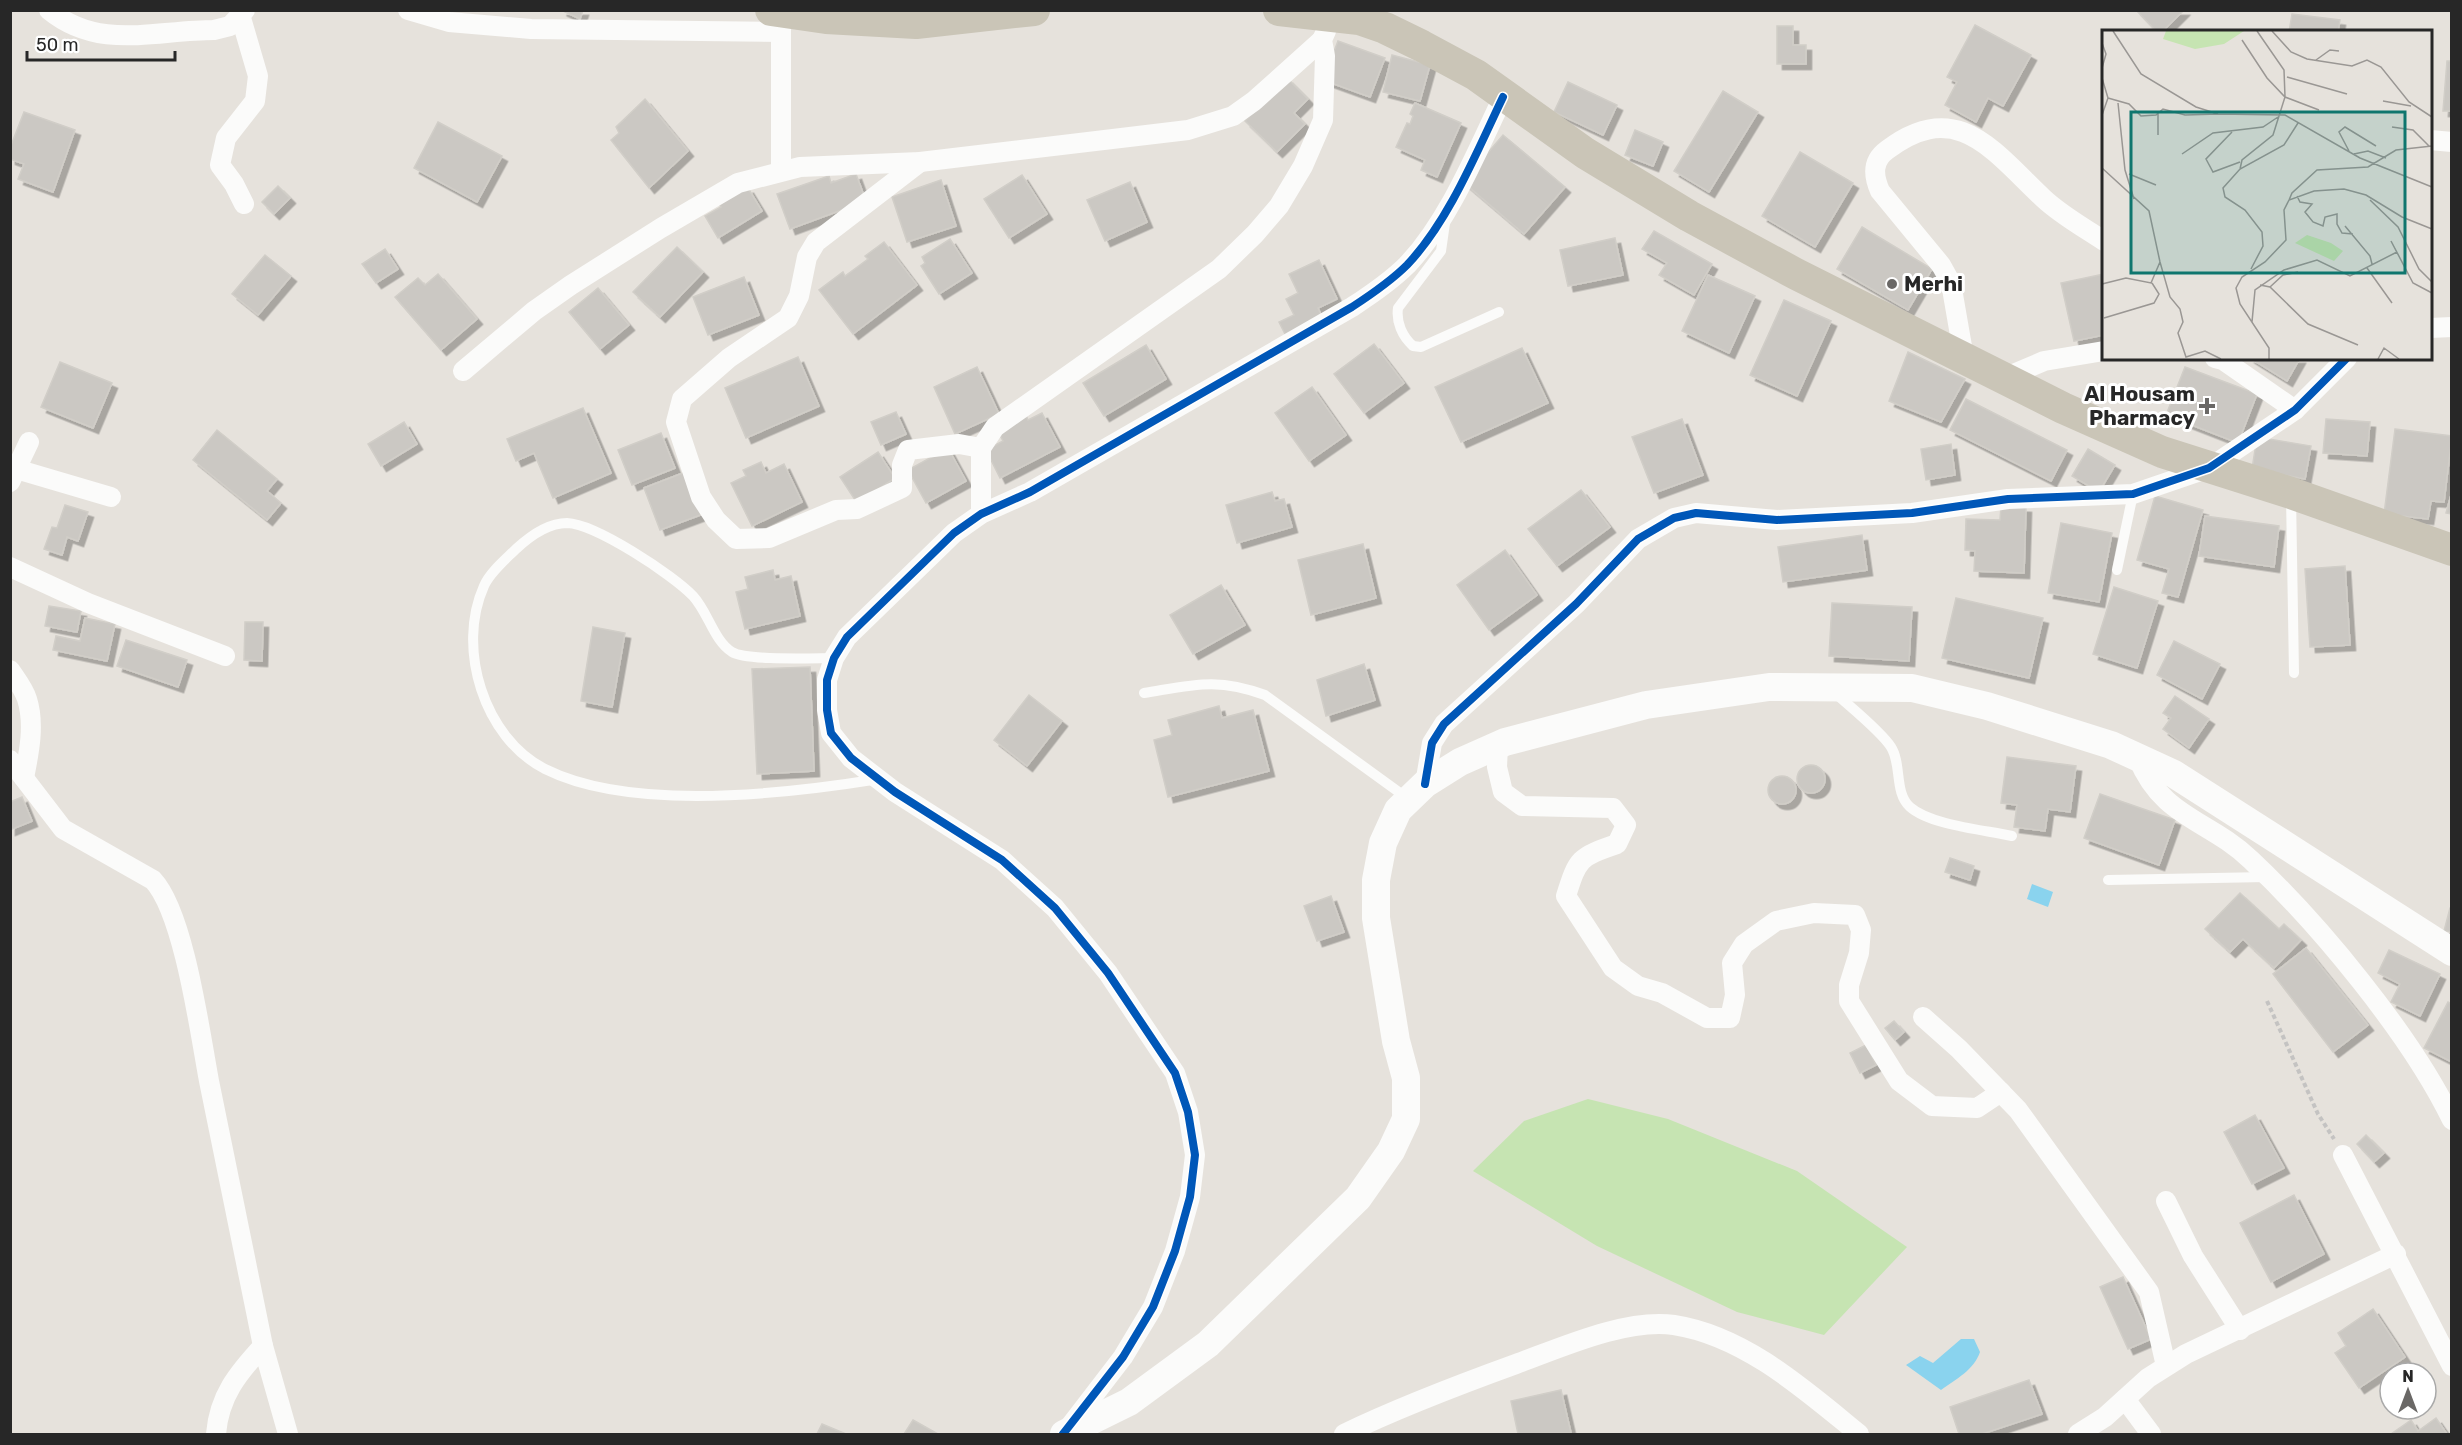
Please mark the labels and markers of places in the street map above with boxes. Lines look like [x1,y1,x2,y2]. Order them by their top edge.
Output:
place label: Merhi [1904,271,1963,296]
marker: Merhi [1885,277,1899,291]
place label: Al Housam Pharmacy [2084,381,2195,430]
marker: Al Housam Pharmacy [2200,399,2214,413]

